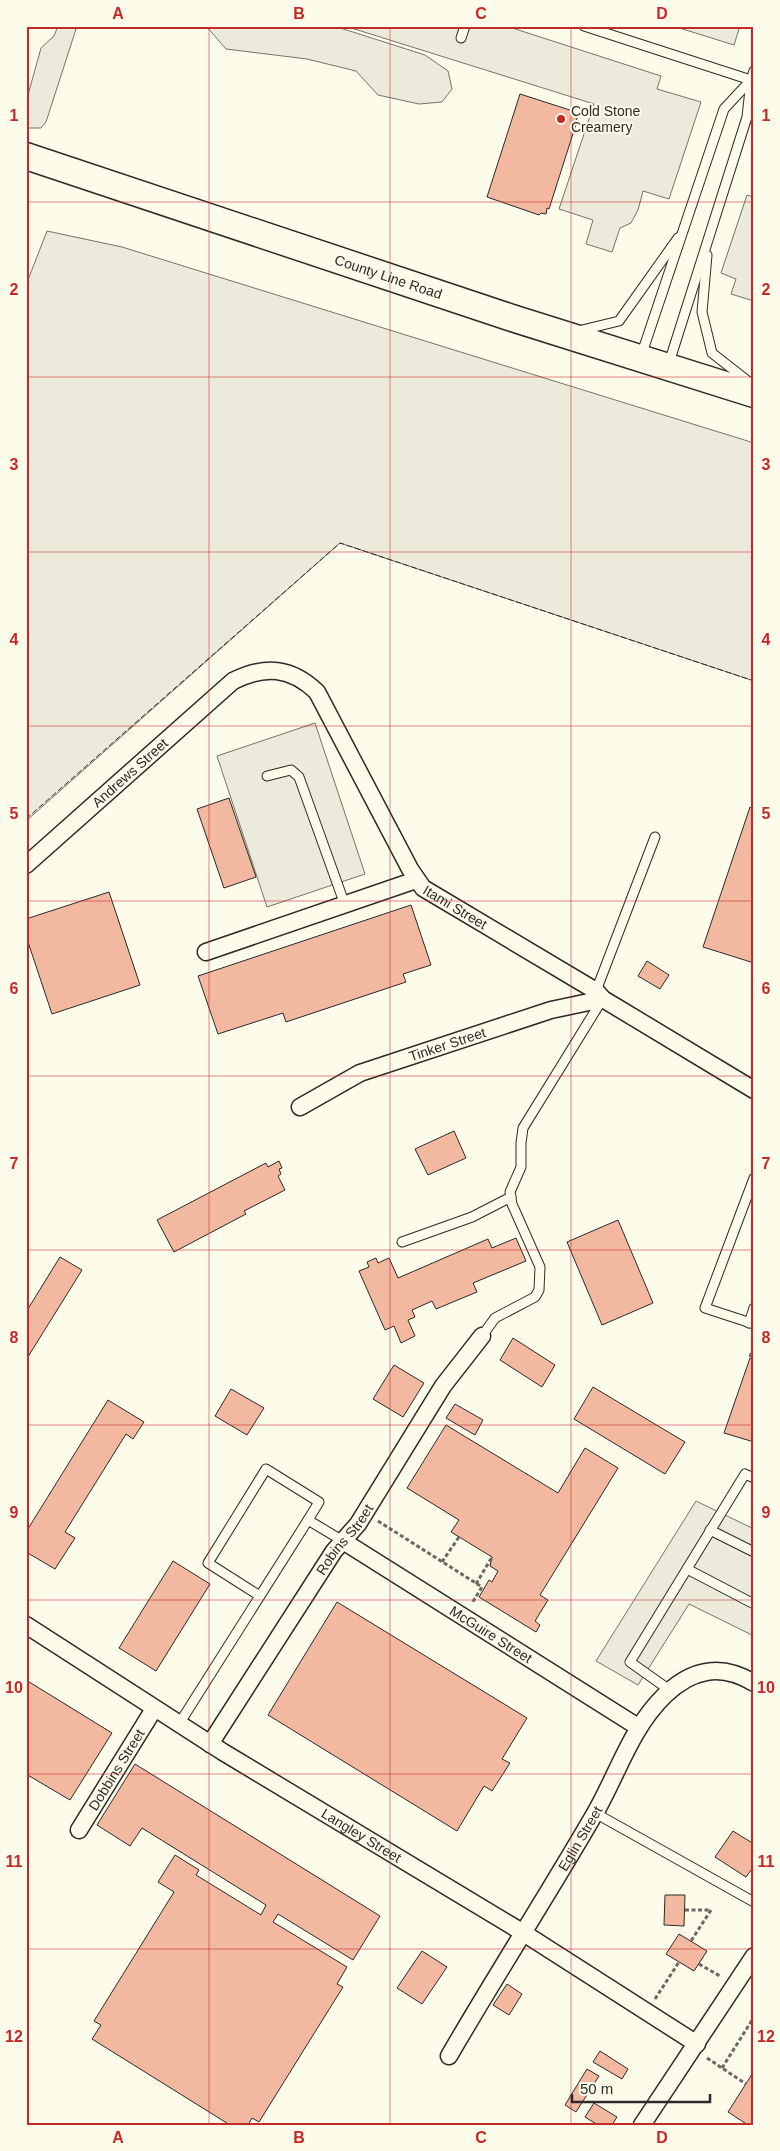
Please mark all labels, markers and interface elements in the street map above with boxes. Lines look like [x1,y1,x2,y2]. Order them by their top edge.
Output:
text: A [112,5,124,22]
text: B [293,5,305,22]
text: C [475,5,487,22]
text: D [656,5,668,22]
place label: Cold Stone Creamery [571,103,640,135]
text: 1 [10,107,19,124]
text: 1 [762,107,771,124]
marker: Cold Stone Creamery [555,113,567,125]
street label: County Line Road [333,251,444,302]
text: 2 [10,281,19,298]
text: 2 [762,281,771,298]
text: 3 [10,456,19,473]
text: 3 [762,456,771,473]
text: 4 [10,631,19,648]
text: 4 [762,631,771,648]
street label: Andrews Street [89,735,171,810]
text: 5 [10,805,19,822]
text: 5 [762,805,771,822]
street label: Itami Street [420,882,490,932]
text: 6 [10,980,19,997]
text: 6 [762,980,771,997]
street label: Tinker Street [407,1024,488,1064]
text: 7 [10,1155,19,1172]
text: 7 [762,1155,771,1172]
text: 8 [10,1329,19,1346]
text: 8 [762,1329,771,1346]
street label: Robins Street [313,1501,376,1578]
text: 9 [10,1504,19,1521]
text: 9 [762,1504,771,1521]
street label: McGuire Street [447,1602,535,1666]
text: 10 [5,1679,23,1696]
text: 10 [757,1679,775,1696]
street label: Dobbins Street [85,1726,148,1813]
street label: Eglin Street [555,1803,605,1874]
street label: Langley Street [319,1805,404,1866]
text: 11 [6,1853,23,1870]
text: 11 [758,1853,775,1870]
text: 12 [5,2028,23,2045]
text: 12 [757,2028,775,2045]
scale bar [572,2071,710,2103]
text: 50 m [580,2080,613,2097]
text: A [112,2129,124,2146]
text: B [293,2129,305,2146]
text: C [475,2129,487,2146]
text: D [656,2129,668,2146]

